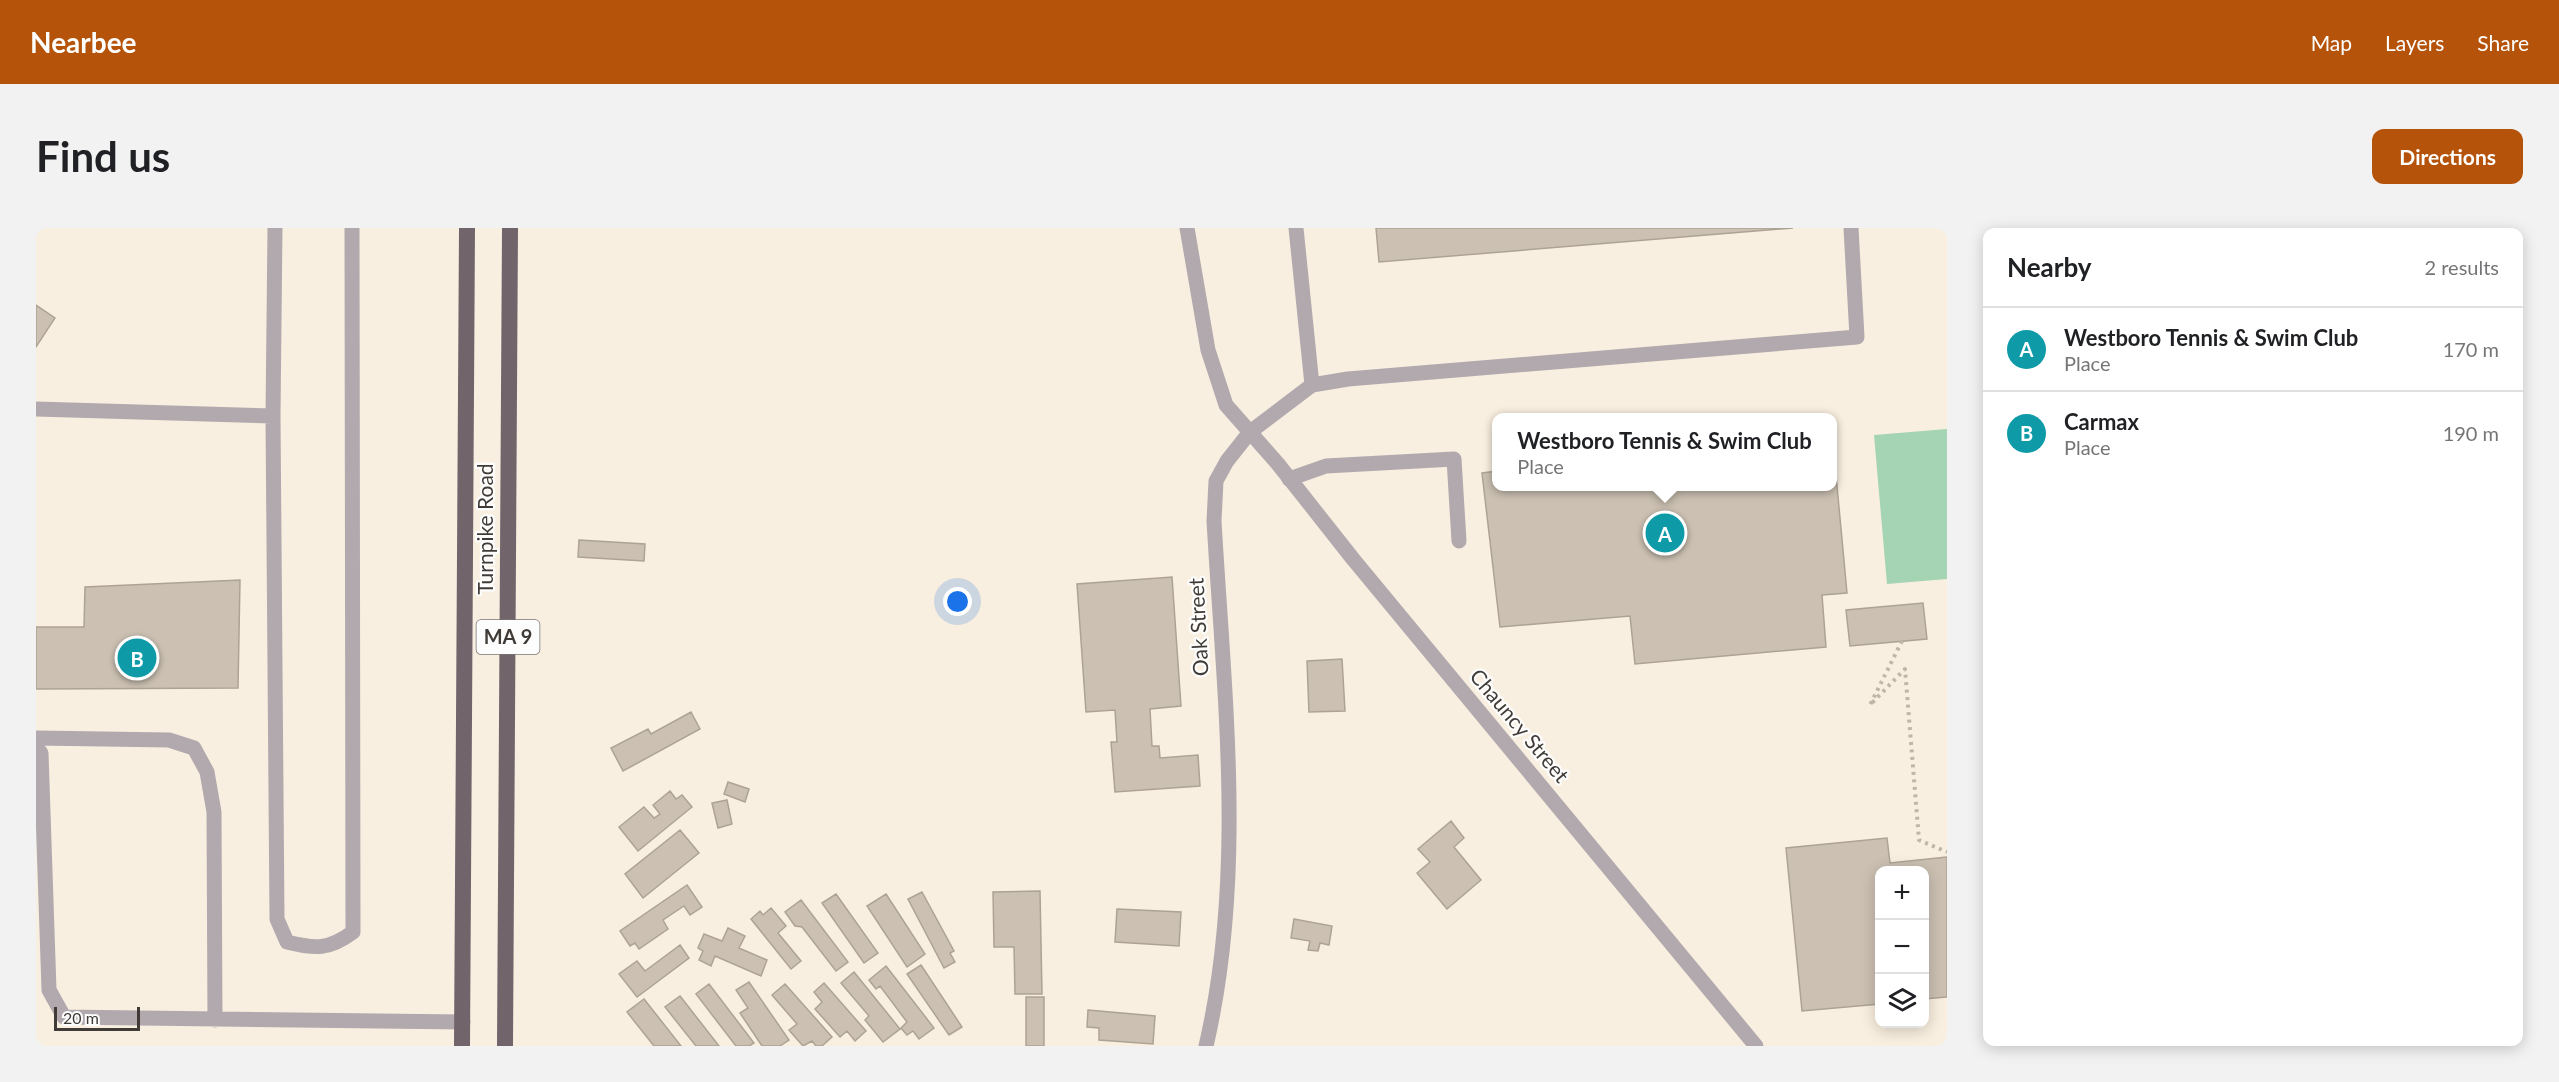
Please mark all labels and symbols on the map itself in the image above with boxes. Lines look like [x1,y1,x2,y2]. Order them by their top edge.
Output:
street label: Turnpike Road [472,463,497,595]
pin: A [1646,510,1684,556]
street label: Oak Street [1182,577,1213,677]
your location [943,587,972,616]
road number: MA 9 [476,620,540,654]
pin: B [118,636,156,680]
street label: Chauncy Street [1465,663,1575,787]
scale bar [54,1004,140,1032]

